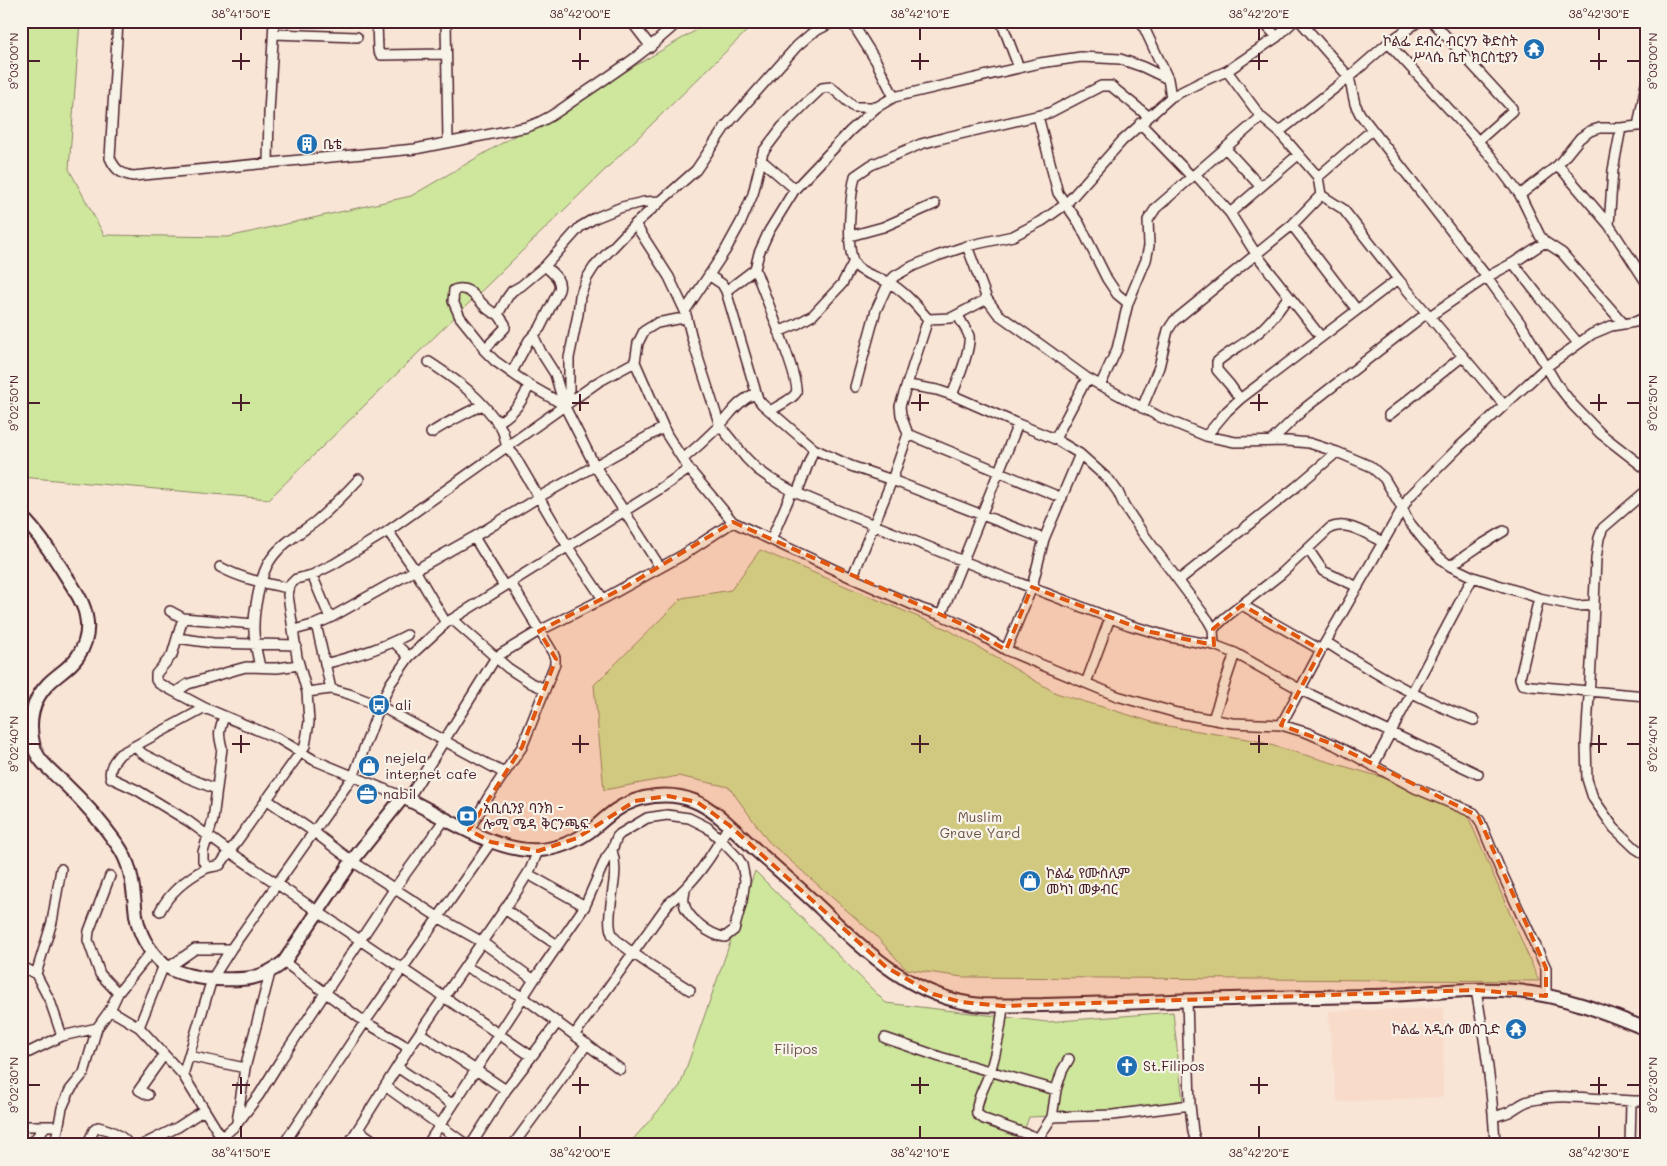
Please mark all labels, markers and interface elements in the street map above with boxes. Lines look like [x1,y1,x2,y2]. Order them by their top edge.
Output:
text: 38°41'50"E [211,5,271,21]
text: 38°42'00"E [549,5,611,21]
text: 38°42'10"E [890,5,950,21]
text: 38°42'20"E [1229,5,1289,21]
text: 38°42'30"E [1569,5,1630,21]
place label: ኮልፌ ደብረ ብርሃን ቅድስት ሥላሴ ቤተ ክርስቲያን [1383,31,1519,66]
text: 9°03'00"N [5,33,21,89]
text: 9°03'00"N [1644,33,1660,89]
temple icon: ኮልፌ ደብረ ብርሃን ቅድስት ሥላሴ ቤተ ክርስቲያን [1522,37,1546,61]
building icon: ቤቴ [295,132,319,156]
place label: ቤቴ [323,134,342,153]
text: 9°02'50"N [5,375,21,431]
text: 9°02'50"N [1644,375,1660,431]
bus stop icon: ali [367,693,391,717]
place label: ali [395,695,412,714]
text: 9°02'40"N [5,716,21,772]
text: 9°02'40"N [1644,716,1660,772]
place label: nejela internet cafe [385,748,477,783]
shop icon: nejela internet cafe [357,754,381,778]
office icon: nabil [355,782,379,806]
place label: nabil [383,784,416,803]
place label: አቢሲንያ ባንክ - ሎሚ ሜዳ ቅርንጫፍ [483,798,589,833]
bank icon: አቢሲንያ ባንክ - ሎሚ ሜዳ ቅርንጫፍ [455,804,479,828]
park label: Muslim Grave Yard [940,807,1020,842]
place label: ኮልፌ የሙስሊም መካነ መቃብር [1046,863,1130,898]
shop icon: ኮልፌ የሙስሊም መካነ መቃብር [1018,869,1042,893]
temple icon: ኮልፌ አዲሱ መስጊድ [1504,1017,1528,1041]
place label: ኮልፌ አዲሱ መስጊድ [1392,1019,1500,1038]
park label: Filipos [774,1039,818,1058]
church icon: St.Filipos [1115,1054,1139,1078]
place label: St.Filipos [1143,1056,1205,1075]
text: 9°02'30"N [5,1057,21,1113]
text: 9°02'30"N [1644,1057,1660,1113]
text: 38°41'50"E [211,1144,271,1160]
text: 38°42'00"E [549,1144,611,1160]
text: 38°42'10"E [890,1144,950,1160]
text: 38°42'20"E [1229,1144,1289,1160]
text: 38°42'30"E [1569,1144,1630,1160]

